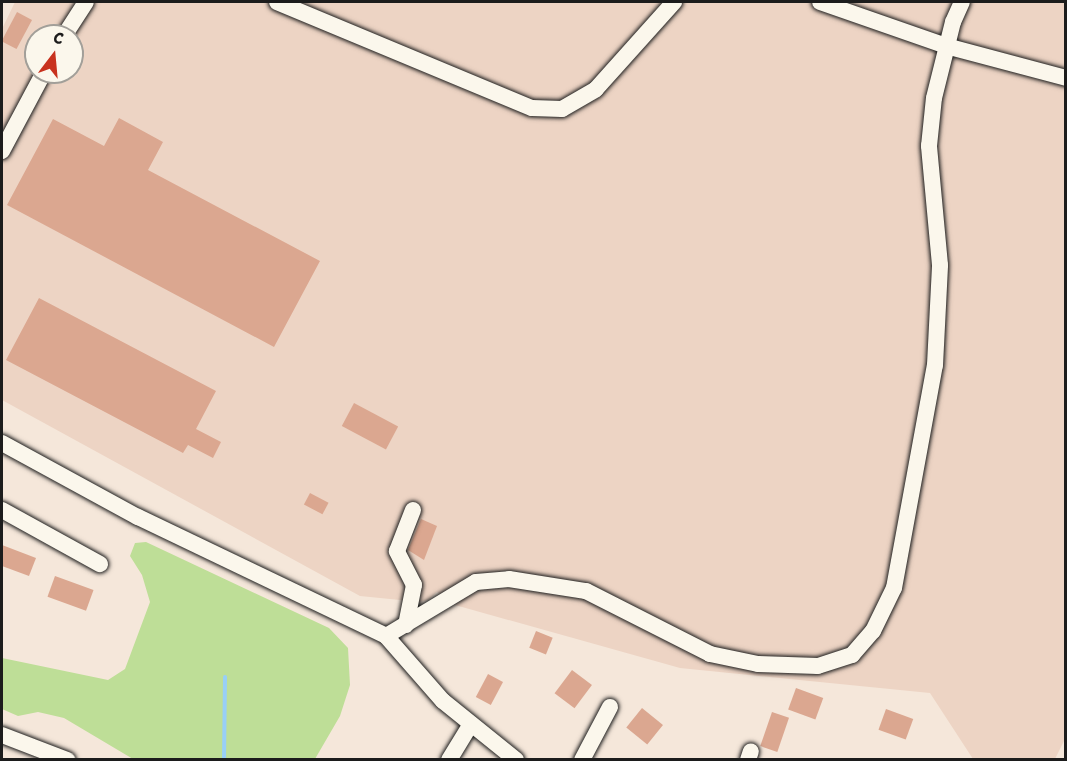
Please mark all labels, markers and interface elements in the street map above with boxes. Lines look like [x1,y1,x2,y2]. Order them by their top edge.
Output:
north arrow [24,24,84,84]
text: С [51,27,66,50]

